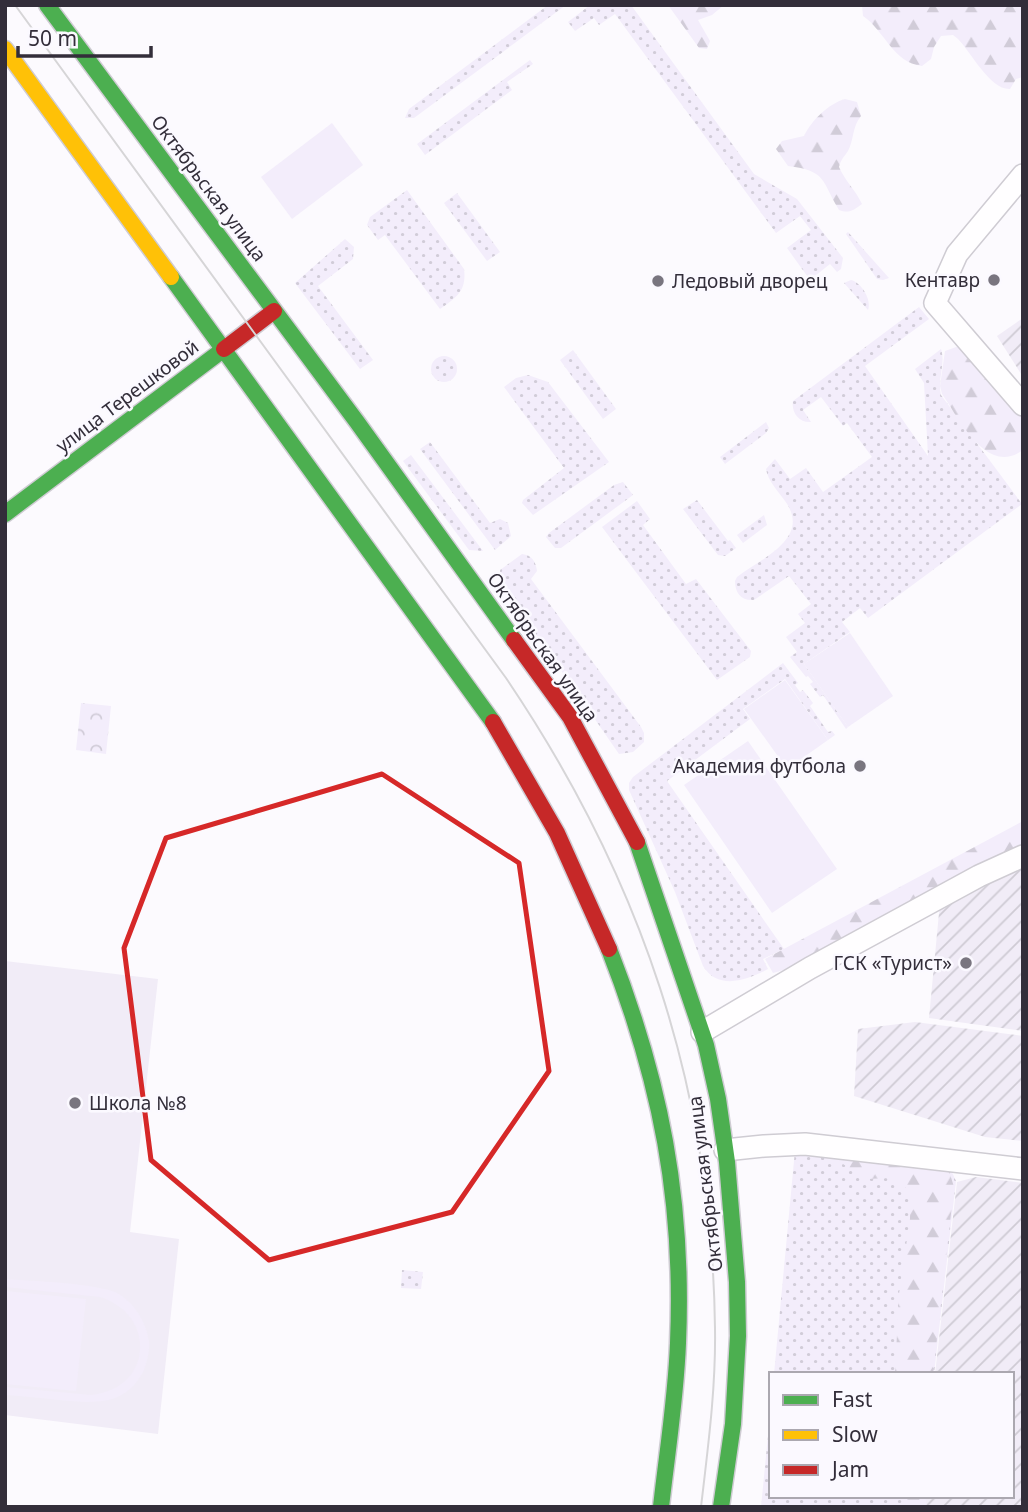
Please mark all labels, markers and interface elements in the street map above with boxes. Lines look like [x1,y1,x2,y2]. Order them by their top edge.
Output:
scale bar [18,14,150,58]
text: 50 m [28,24,77,52]
street label: Октябрьская улица [145,109,273,267]
place label: Кентавр [905,267,980,293]
place label: Ледовый дворец [672,268,828,294]
marker: Кентавр [986,272,1002,288]
marker: Ледовый дворец [650,273,666,289]
street label: улица Терешковой [50,334,204,458]
street label: Октябрьская улица [482,567,604,727]
place label: Академия футбола [673,753,846,779]
marker: Академия футбола [852,758,868,774]
place label: ГСК «Турист» [834,950,952,976]
marker: ГСК «Турист» [958,955,974,971]
place label: Школа №8 [89,1090,187,1116]
marker: Школа №8 [67,1095,83,1111]
street label: Октябрьская улица [681,1095,729,1273]
legend [769,1372,1014,1498]
text: Fast [832,1385,873,1413]
text: Slow [832,1420,878,1448]
text: Jam [830,1455,869,1483]

